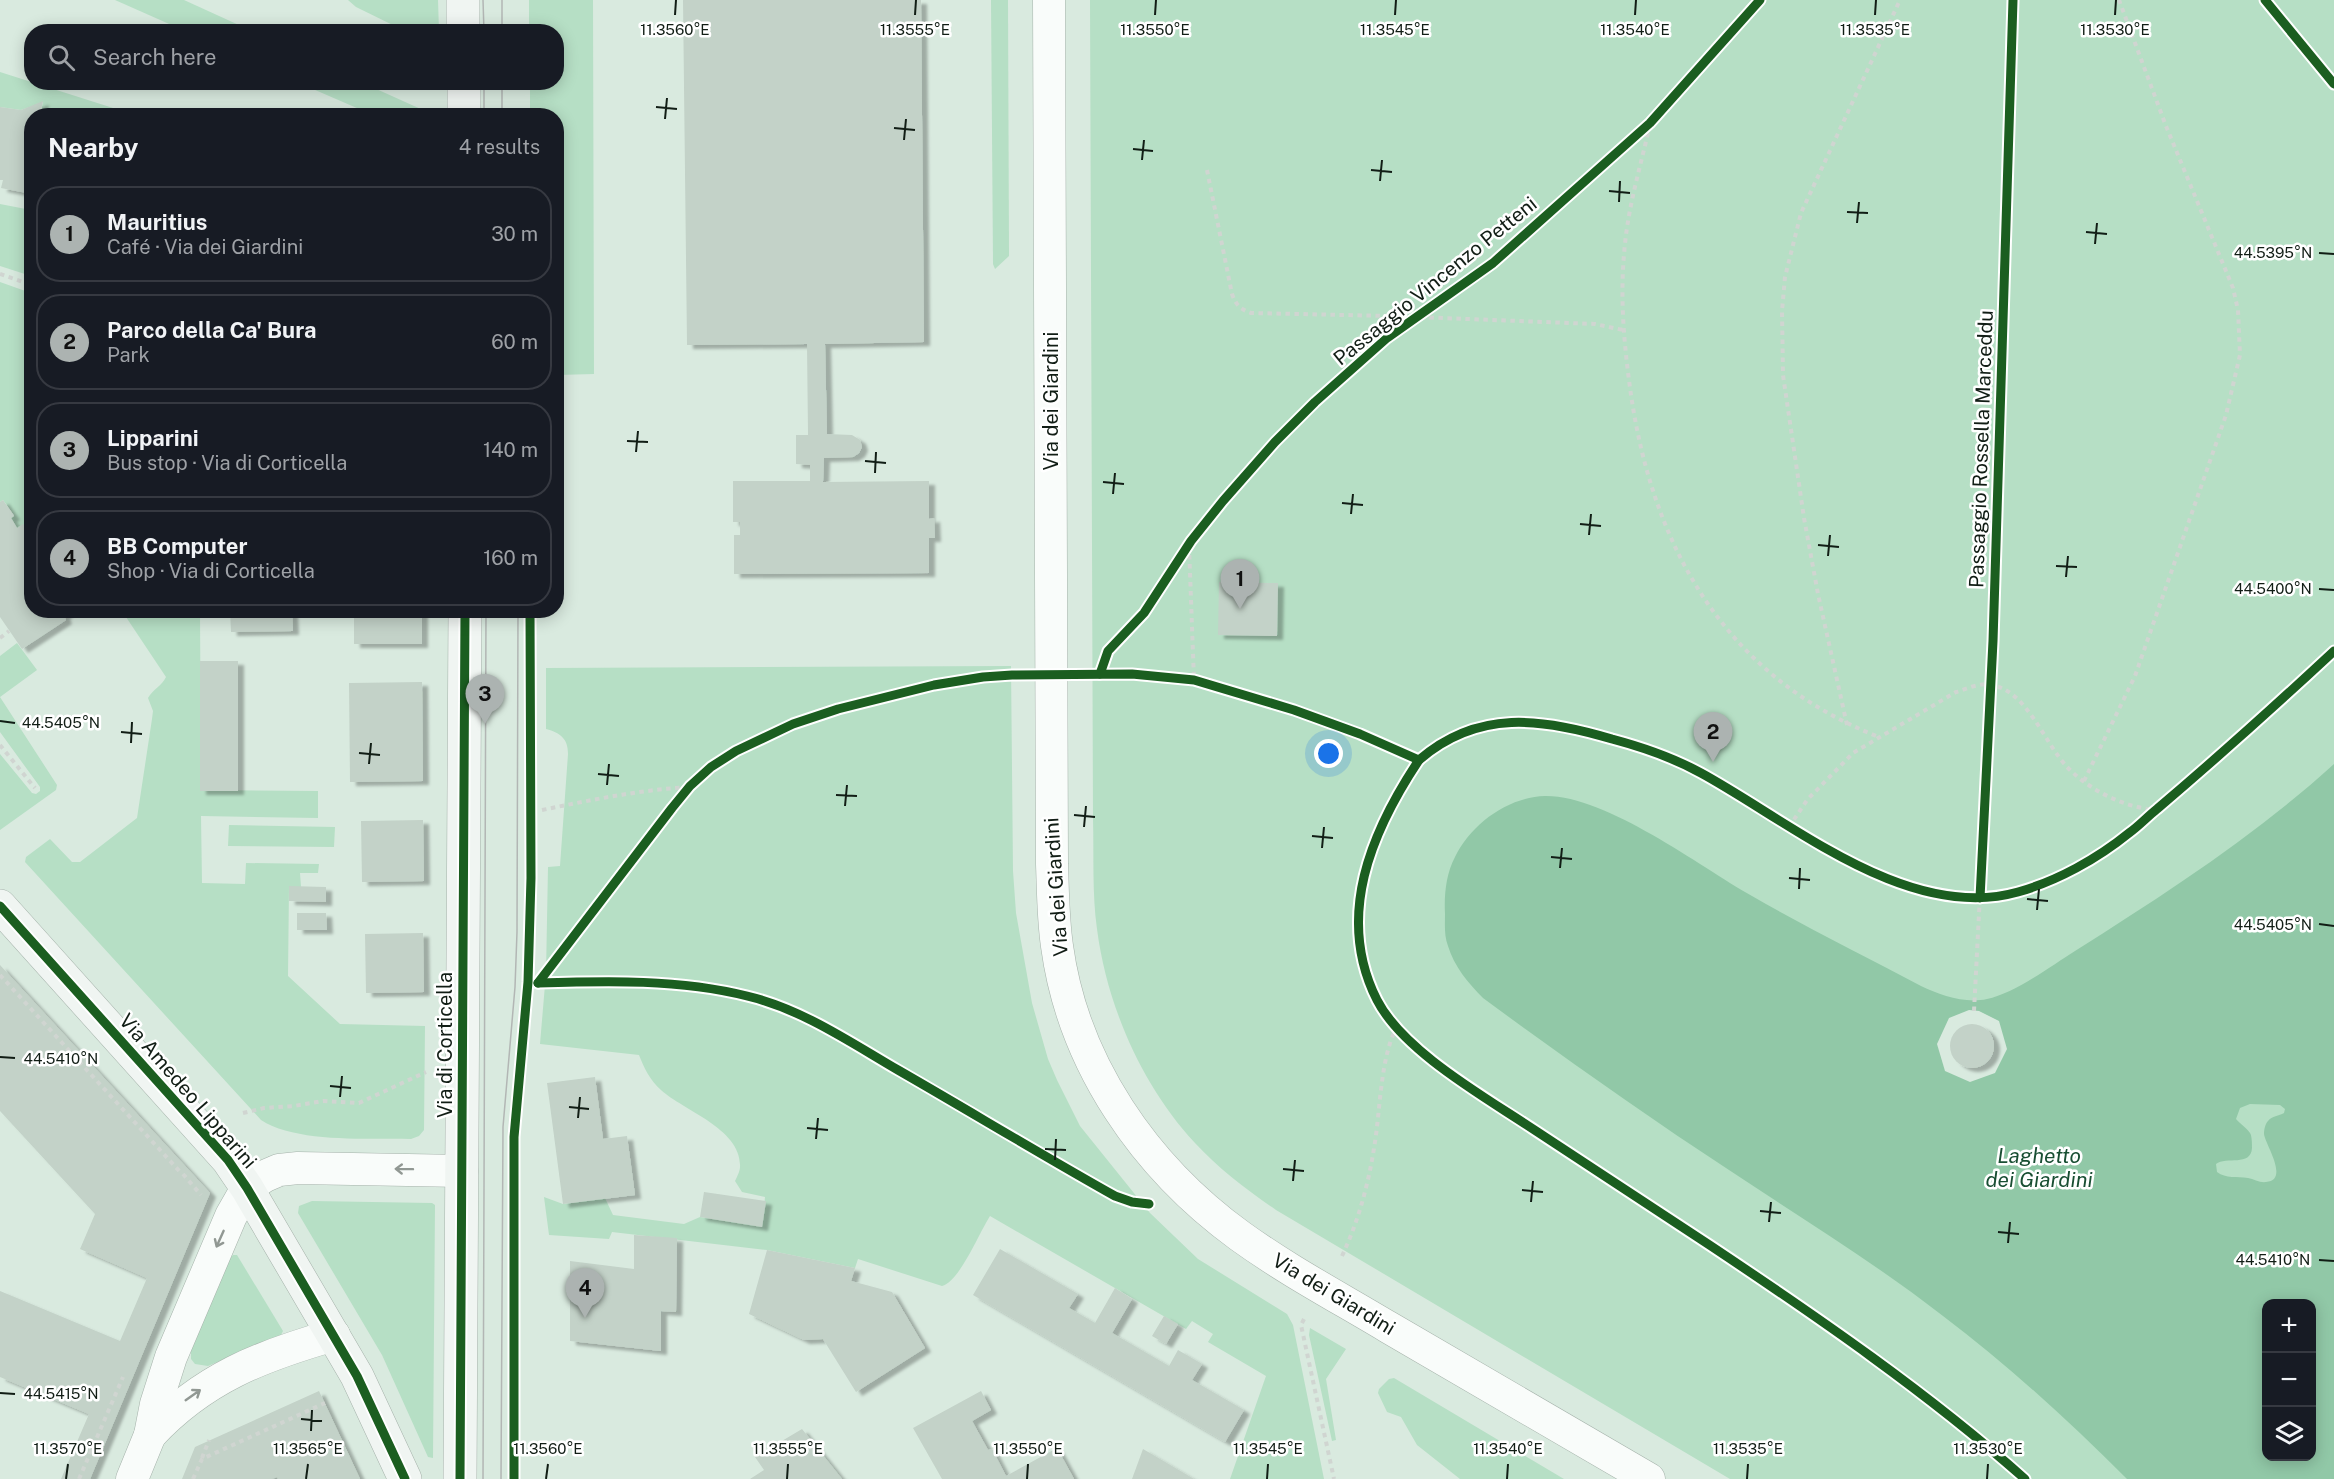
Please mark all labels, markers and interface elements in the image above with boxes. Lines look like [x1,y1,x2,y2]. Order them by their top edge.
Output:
text: 11.3560°E [640,21,710,38]
text: 11.3555°E [880,21,950,38]
text: 11.3550°E [1120,21,1190,38]
text: 11.3545°E [1360,21,1430,38]
text: 11.3540°E [1600,21,1670,38]
text: 11.3535°E [1840,21,1910,38]
text: 11.3530°E [2080,21,2150,38]
search box [24,24,564,90]
icon: search [45,41,78,74]
text: Search here [93,44,217,70]
text: Nearby [48,132,138,163]
text: 4 results [459,135,540,159]
street label: Passaggio Vincenzo Petteni [1328,191,1542,371]
text: Mauritius [107,209,207,235]
text: 1 [65,222,74,246]
text: 30 m [491,222,538,246]
text: Café · Via dei Giardini [107,235,303,259]
text: 44.5395°N [2234,244,2312,261]
street label: Passaggio Rossella Marceddu [1964,310,1998,588]
text: Parco della Ca' Bura [107,317,317,343]
text: 2 [63,330,76,354]
text: 60 m [491,330,538,354]
street label: Via dei Giardini [1039,331,1063,471]
text: Park [107,343,150,367]
text: Lipparini [107,425,199,451]
text: 3 [63,438,76,462]
text: 140 m [483,438,538,462]
text: Bus stop · Via di Corticella [107,451,347,475]
text: BB Computer [107,533,248,559]
text: 4 [63,546,76,570]
text: 160 m [483,546,538,570]
text: Shop · Via di Corticella [107,559,315,583]
pin: 1 [1220,560,1260,609]
text: 44.5400°N [2234,580,2312,597]
pin: 3 [466,674,504,724]
pin: 2 [1694,712,1732,762]
text: 44.5405°N [22,714,100,731]
your location [1314,739,1343,768]
street label: Via dei Giardini [1039,817,1073,957]
text: 44.5405°N [2234,916,2312,933]
street label: Via di Corticella [433,972,457,1118]
street label: Via Amedeo Lipparini [114,1009,262,1173]
text: 44.5410°N [24,1050,98,1067]
water label: Laghetto dei Giardini [1985,1143,2093,1192]
one-way arrow [394,1163,414,1175]
one-way arrow [213,1230,224,1248]
street label: Via dei Giardini [1268,1248,1400,1340]
text: 44.5410°N [2236,1251,2310,1268]
pin: 4 [566,1268,604,1318]
map controls [2262,1299,2316,1461]
button: + [2262,1299,2316,1353]
button: − [2262,1353,2316,1407]
text: 44.5415°N [23,1385,99,1402]
one-way arrow [184,1389,201,1401]
button: layers [2262,1407,2316,1461]
text: 11.3570°E [34,1440,102,1457]
text: 11.3565°E [273,1440,343,1457]
text: 11.3560°E [513,1440,583,1457]
text: 11.3555°E [753,1440,823,1457]
text: 11.3550°E [993,1440,1063,1457]
text: 11.3545°E [1233,1440,1303,1457]
text: 11.3540°E [1473,1440,1543,1457]
text: 11.3535°E [1713,1440,1783,1457]
text: 11.3530°E [1953,1440,2023,1457]

